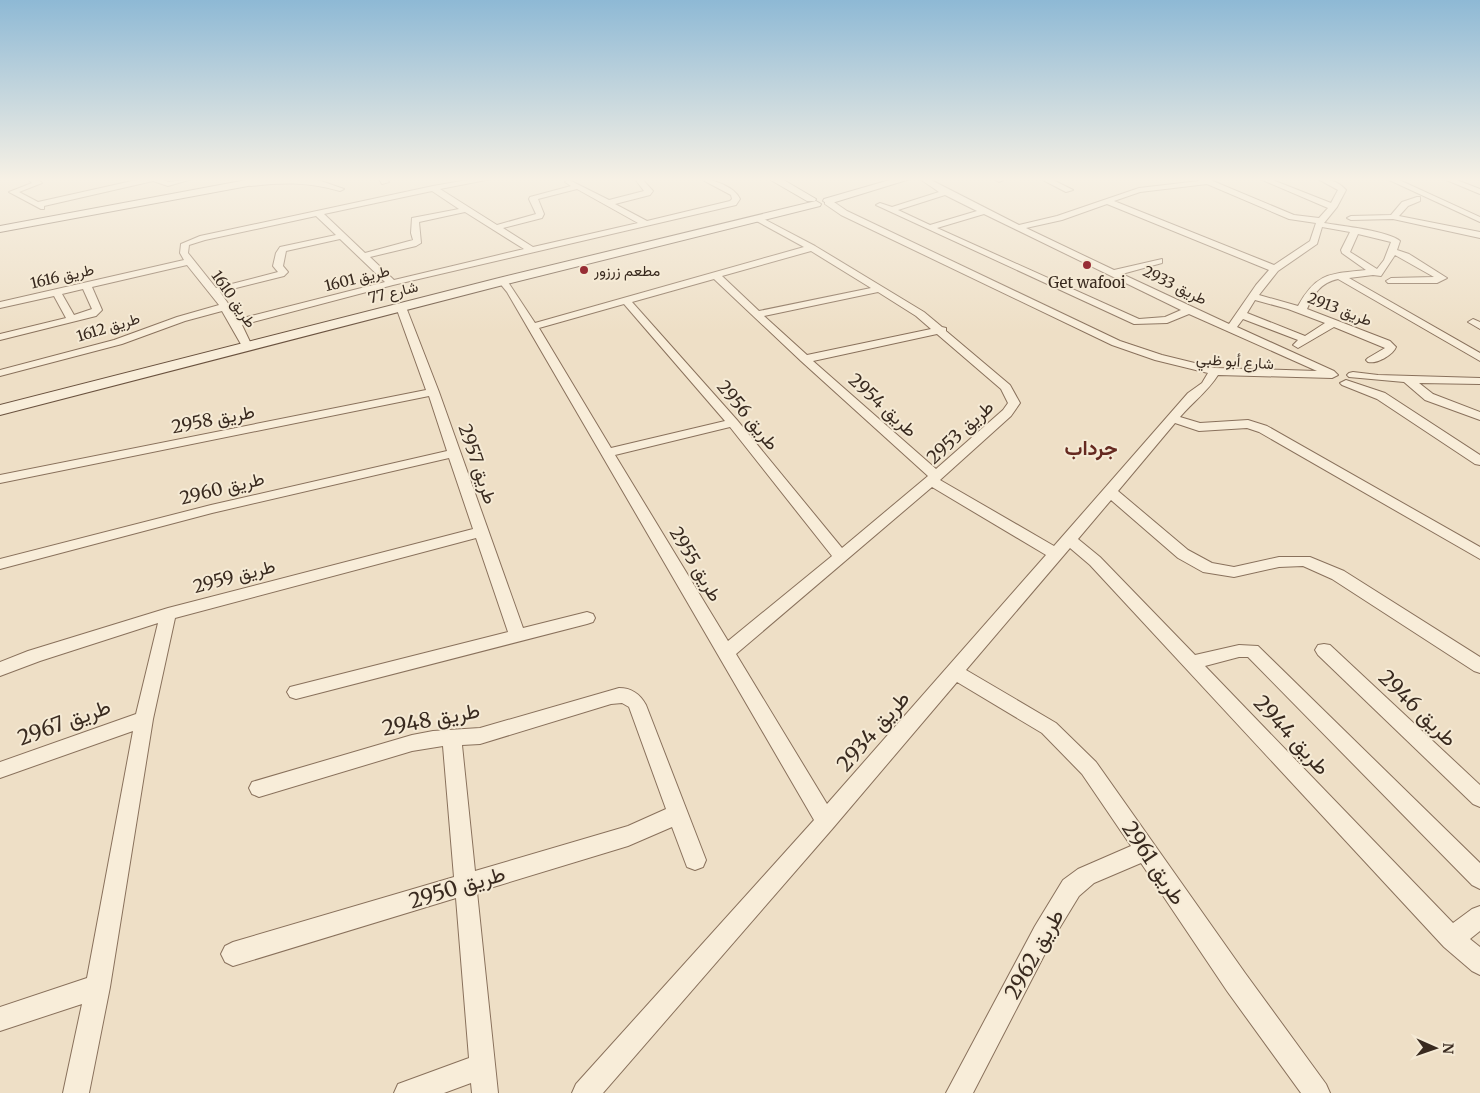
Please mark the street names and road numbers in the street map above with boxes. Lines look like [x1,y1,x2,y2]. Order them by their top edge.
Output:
street label: طريق 1616 [28,259,96,294]
street label: طريق 1601 [322,261,392,296]
street label: طريق 2933 [1139,261,1210,310]
street label: طريق 1610 [207,267,261,332]
street label: شارع 77 [366,277,421,309]
street label: طريق 2913 [1305,288,1375,331]
street label: طريق 1612 [74,308,142,347]
street label: شارع أبو ظبي [1195,349,1275,377]
street label: طريق 2954 [844,368,922,442]
street label: طريق 2956 [712,375,784,455]
street label: طريق 2953 [922,395,998,469]
street label: طريق 2958 [170,400,256,438]
street label: طريق 2957 [454,421,502,507]
street label: طريق 2960 [178,466,266,510]
street label: طريق 2955 [665,522,727,606]
street label: طريق 2959 [190,554,278,598]
street label: طريق 2946 [1373,664,1463,752]
street label: طريق 2934 [831,685,915,777]
street label: طريق 2944 [1248,689,1336,781]
street label: طريق 2967 [14,693,114,751]
street label: طريق 2948 [380,696,482,742]
street label: طريق 2961 [1116,816,1192,910]
street label: طريق 2950 [406,860,508,914]
street label: طريق 2962 [998,904,1070,1004]

